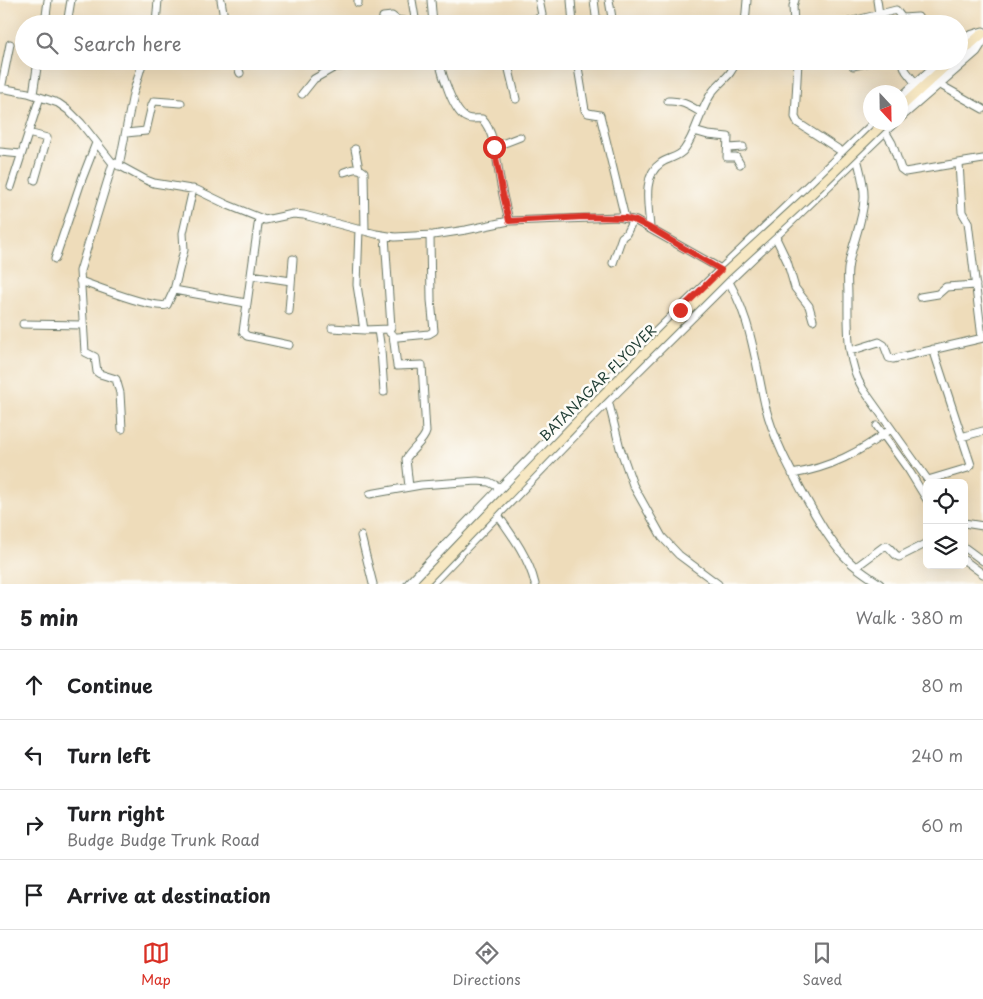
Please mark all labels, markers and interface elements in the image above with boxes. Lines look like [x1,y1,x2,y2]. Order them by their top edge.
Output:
search box [15,15,968,70]
icon: search [33,29,61,57]
text: Search here [73,29,182,57]
north arrow [863,85,908,130]
route start [483,136,506,159]
route end [669,299,692,322]
street label: BATANAGAR FLYOVER [534,319,661,446]
map controls [923,479,968,569]
button: locate [923,479,968,524]
button: layers [923,524,968,569]
text: 5 min [20,601,78,633]
text: Walk · 380 m [856,605,963,629]
icon: ahead [20,671,48,699]
text: Continue [67,671,153,699]
text: 80 m [921,673,963,697]
icon: left [20,741,48,769]
text: Turn left [67,741,151,769]
text: 240 m [911,743,963,767]
text: Turn right [67,799,165,827]
icon: right [20,811,48,839]
text: 60 m [921,813,963,837]
text: Budge Budge Trunk Road [67,827,260,851]
icon: arrive [20,881,48,909]
text: Arrive at destination [67,881,271,909]
tab: Map [141,939,171,990]
tab: Directions [453,939,521,990]
tab: Saved [802,939,842,990]

